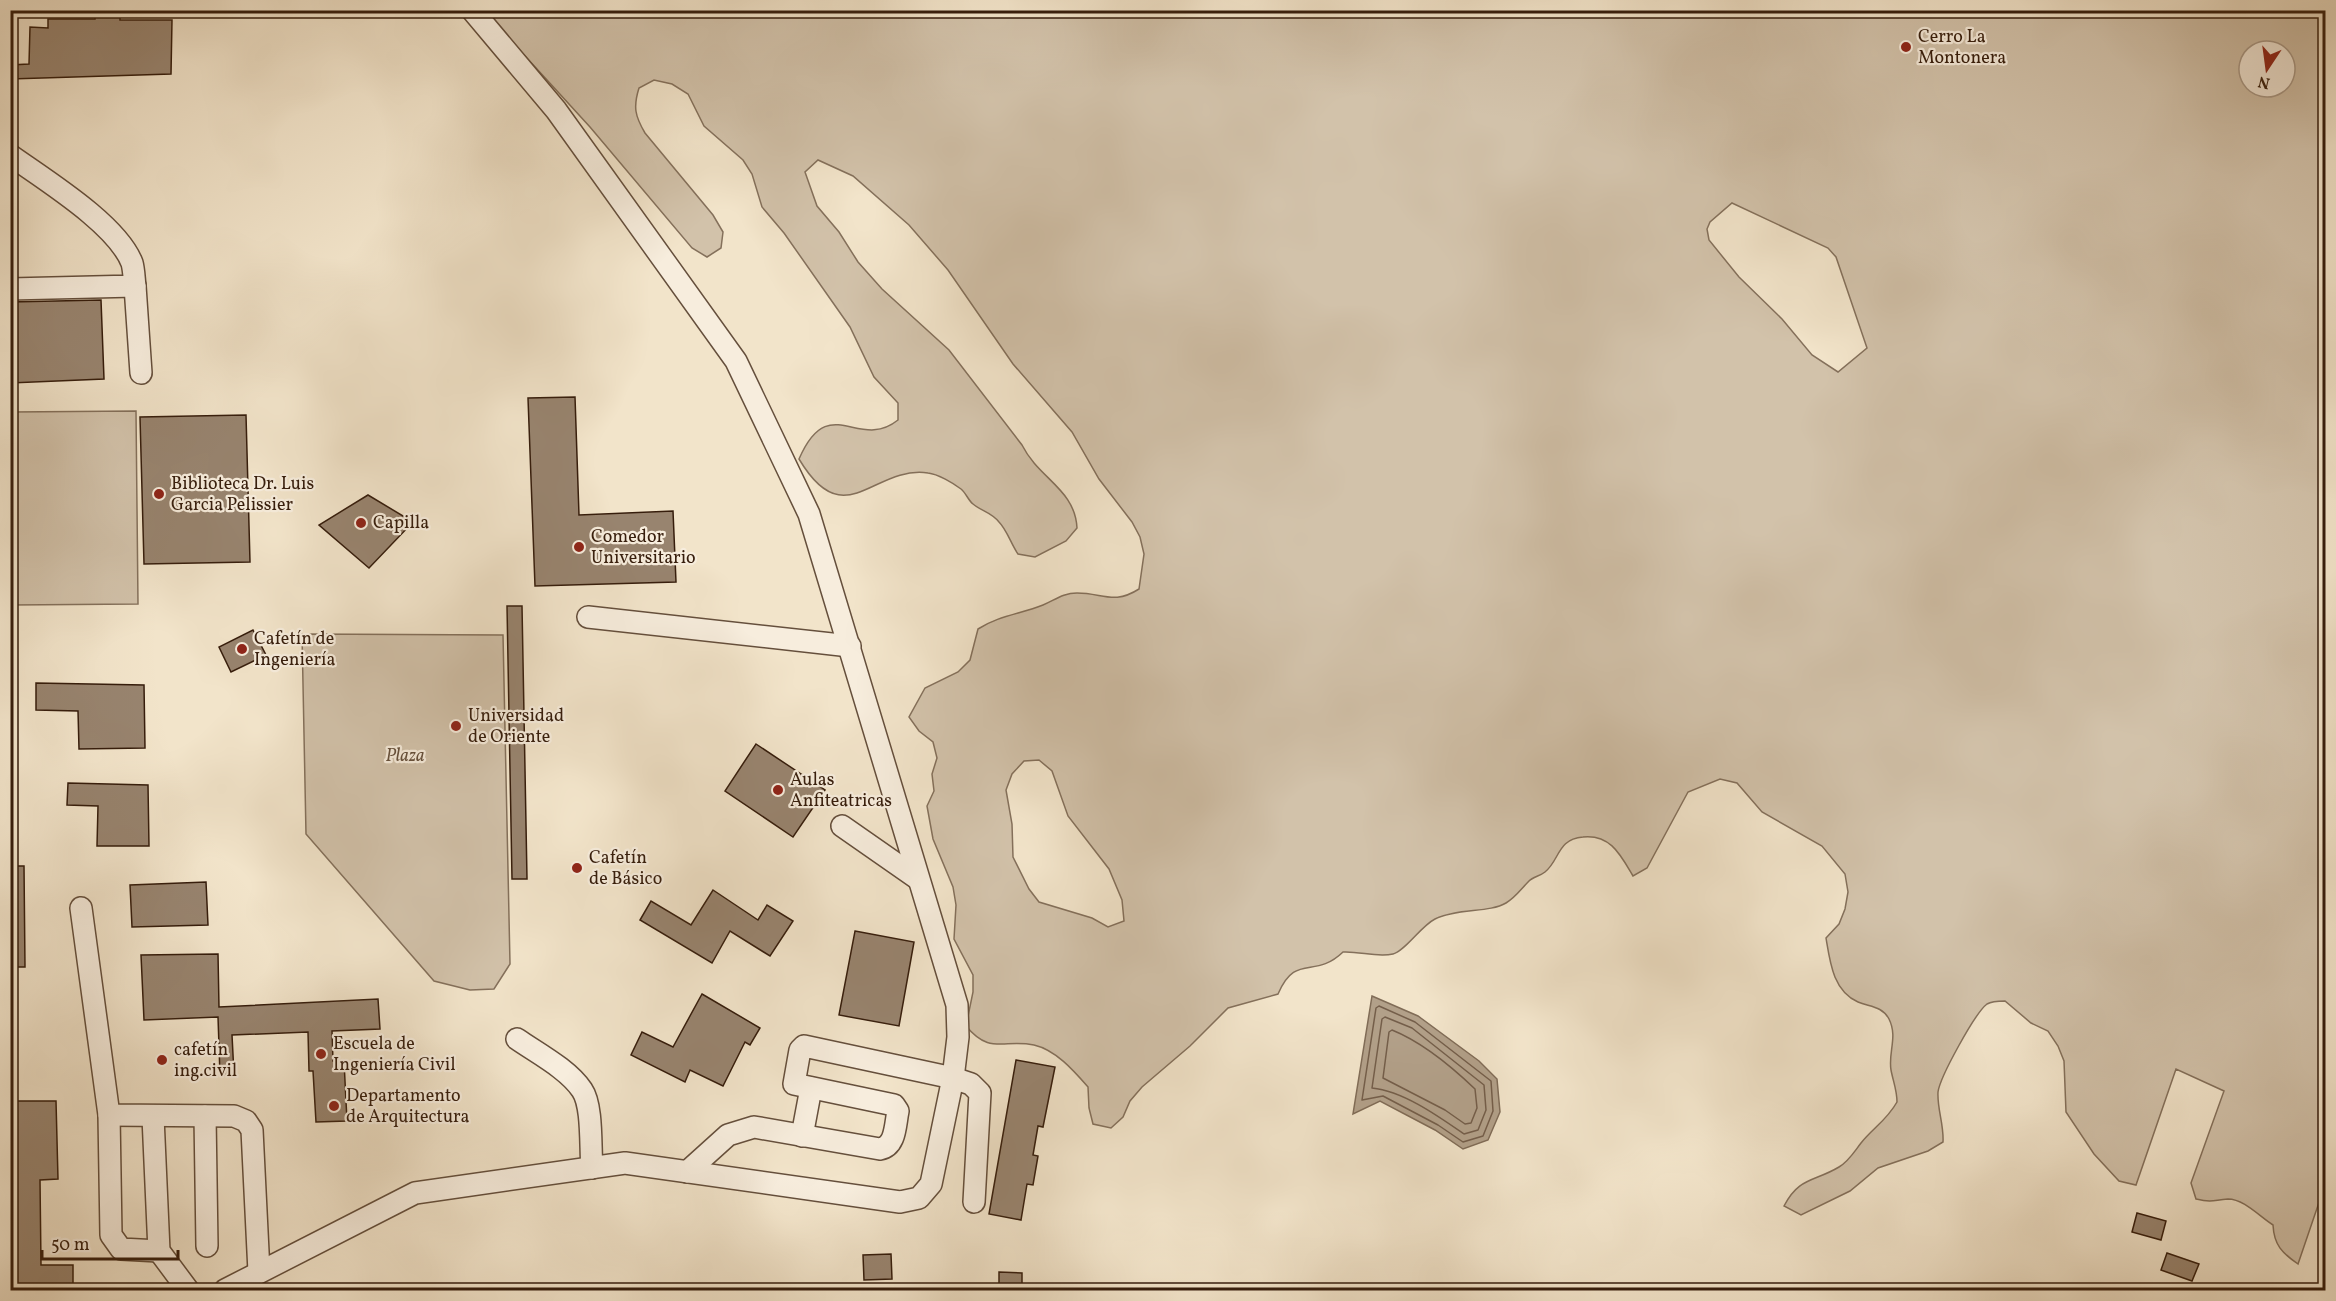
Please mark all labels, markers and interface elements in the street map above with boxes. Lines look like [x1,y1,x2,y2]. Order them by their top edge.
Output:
place label: Cerro La Montonera [1918,25,2006,71]
north arrow [2237,39,2297,99]
marker: Cerro La Montonera [1899,40,1913,54]
text: N [2256,70,2272,94]
place label: Biblioteca Dr. Luis Garcia Pelissier [171,472,314,518]
marker: Biblioteca Dr. Luis Garcia Pelissier [152,487,166,501]
place label: Capilla [373,511,429,536]
marker: Capilla [354,516,368,530]
place label: Comedor Universitario [591,525,696,571]
marker: Comedor Universitario [572,540,586,554]
place label: Cafetín de Ingeniería [254,627,336,673]
marker: Cafetín de Ingeniería [235,642,249,656]
place label: Universidad de Oriente [468,704,564,750]
marker: Universidad de Oriente [449,719,463,733]
park label: Plaza [386,744,424,769]
place label: Aulas Anfiteatricas [790,768,892,814]
marker: Aulas Anfiteatricas [771,783,785,797]
place label: Cafetín de Básico [589,846,662,892]
marker: Cafetín de Básico [570,861,584,875]
place label: Escuela de Ingeniería Civil [333,1032,456,1078]
place label: cafetín ing.civil [174,1038,237,1084]
marker: Escuela de Ingeniería Civil [314,1047,328,1061]
marker: cafetín ing.civil [155,1053,169,1067]
place label: Departamento de Arquitectura [346,1084,470,1130]
marker: Departamento de Arquitectura [327,1099,341,1113]
scale bar [42,1223,178,1261]
text: 50 m [51,1233,90,1258]

